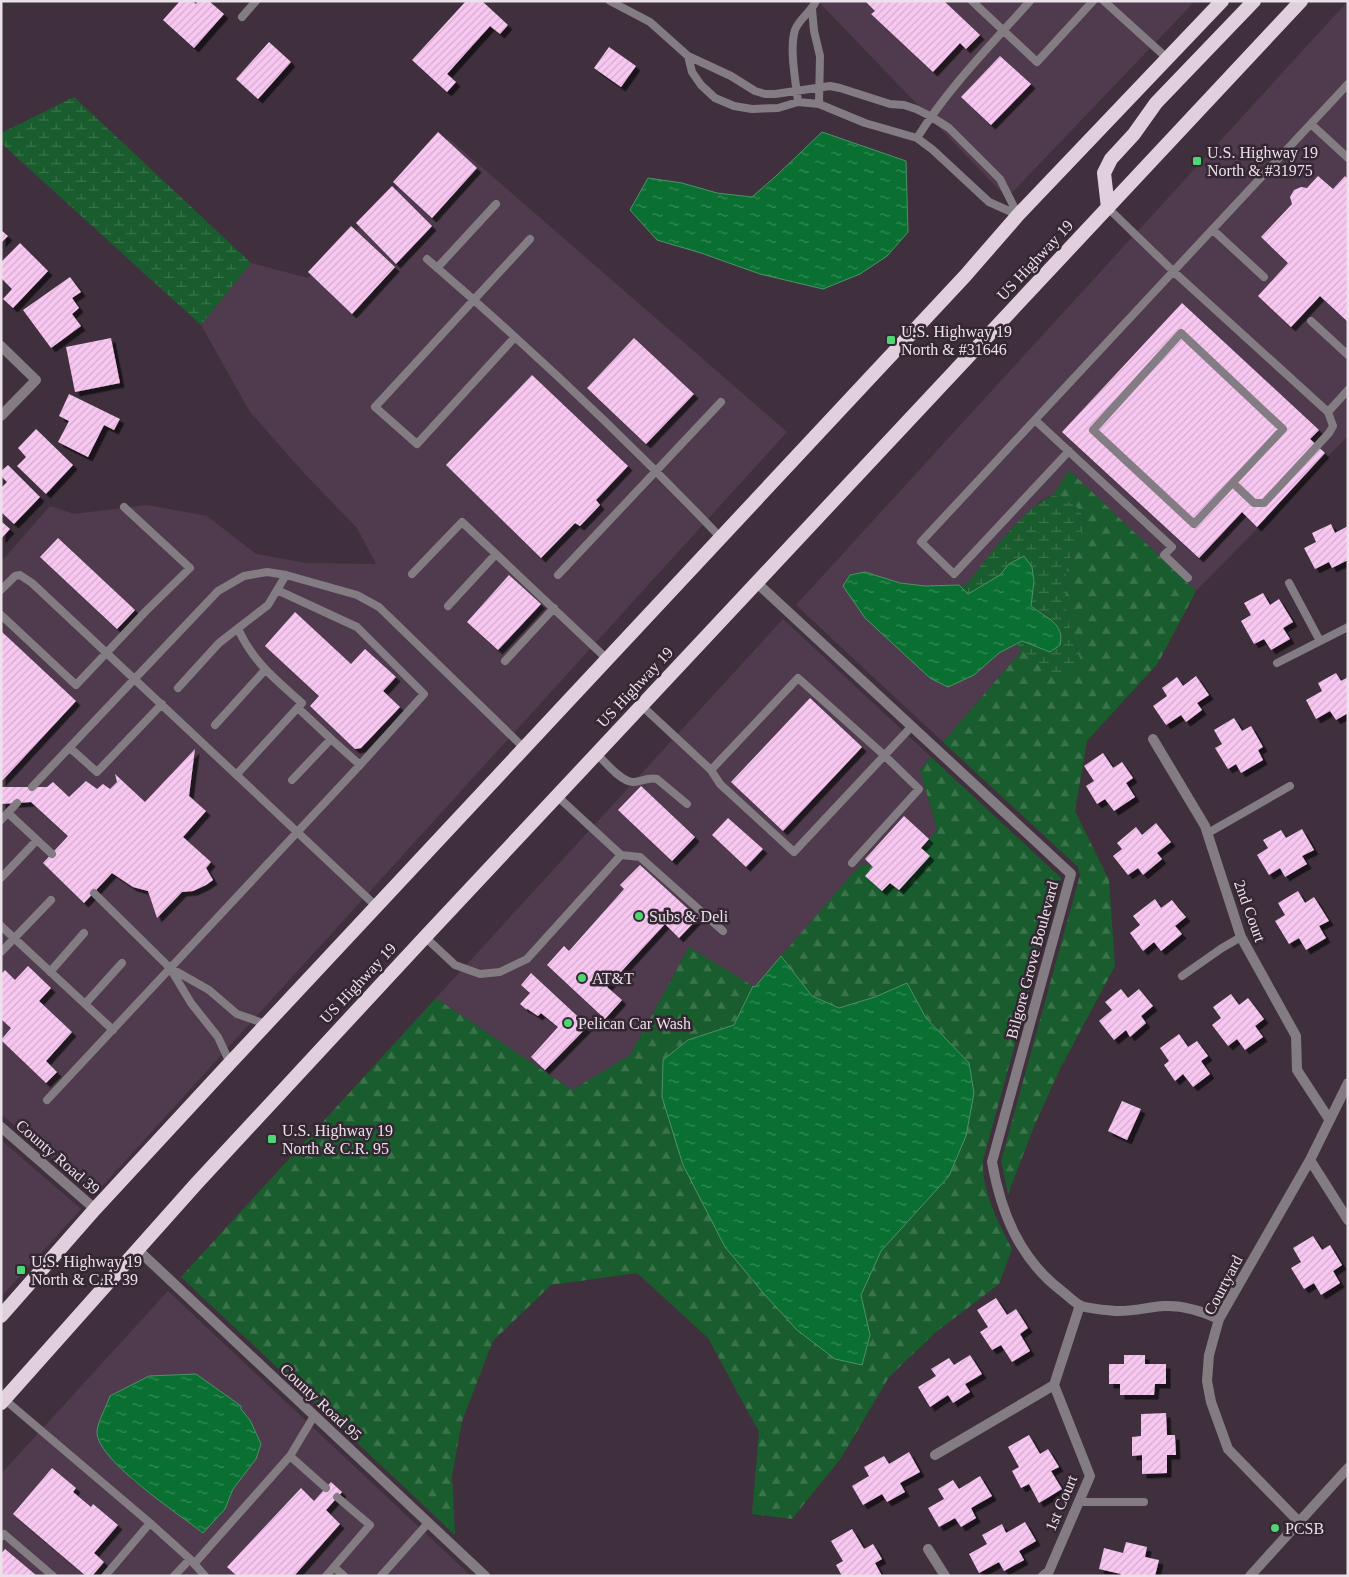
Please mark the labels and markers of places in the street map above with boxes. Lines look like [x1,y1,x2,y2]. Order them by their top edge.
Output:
place label: U.S. Highway 19 North & #31975 [1207,144,1318,179]
marker: U.S. Highway 19 North & #31975 [1191,155,1203,167]
place label: U.S. Highway 19 North & #31646 [901,323,1012,358]
marker: U.S. Highway 19 North & #31646 [885,334,897,346]
place label: Subs & Deli [649,908,729,925]
marker: Subs & Deli [633,910,645,922]
place label: AT&T [592,970,634,987]
marker: AT&T [576,972,588,984]
place label: Pelican Car Wash [578,1015,691,1032]
marker: Pelican Car Wash [562,1017,574,1029]
place label: U.S. Highway 19 North & C.R. 95 [282,1122,393,1157]
marker: U.S. Highway 19 North & C.R. 95 [266,1133,278,1145]
place label: U.S. Highway 19 North & C.R. 39 [31,1253,142,1288]
marker: U.S. Highway 19 North & C.R. 39 [15,1264,27,1276]
place label: PCSB [1285,1520,1324,1537]
marker: PCSB [1269,1522,1281,1534]

